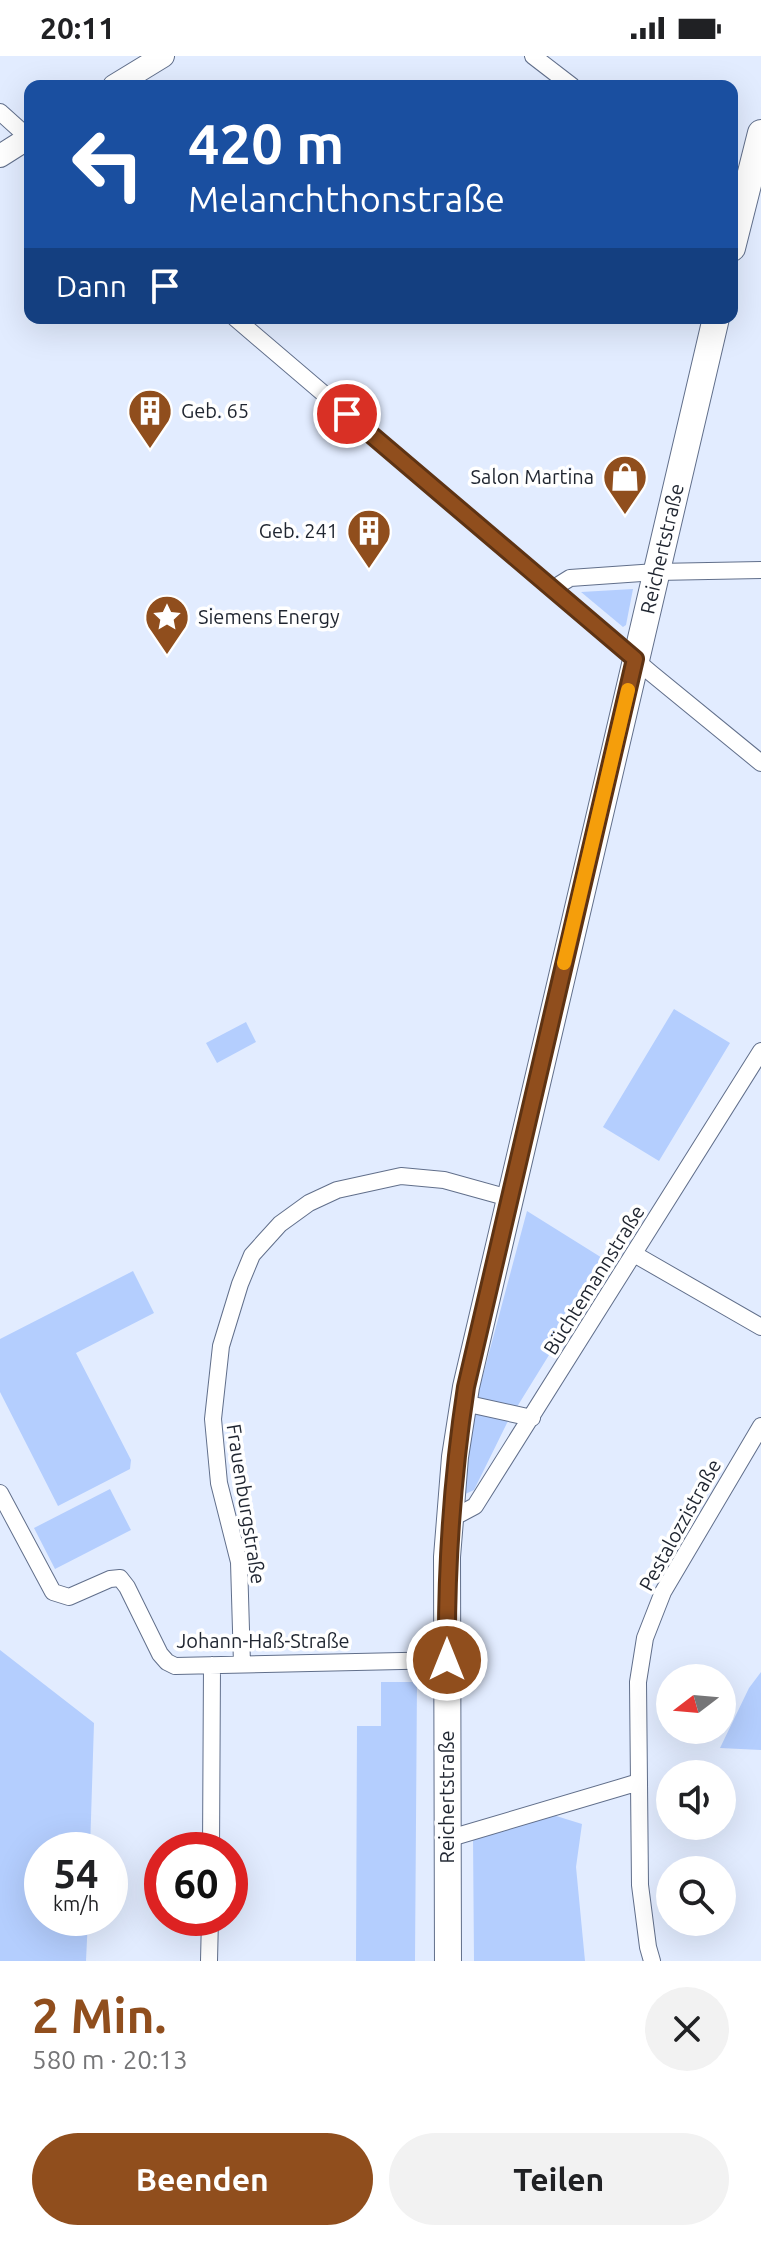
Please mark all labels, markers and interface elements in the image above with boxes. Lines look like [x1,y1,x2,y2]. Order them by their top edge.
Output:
text: 20:11 [40,11,115,45]
icon: left [56,112,160,216]
text: 420 m [188,112,344,175]
text: Melanchthonstraße [188,178,505,219]
icon: arrive [143,264,187,308]
text: Dann [56,269,127,303]
pin [313,380,381,448]
building icon: Geb. 65 [126,387,174,450]
icon: arrive [325,392,369,436]
place label: Geb. 65 [181,399,249,422]
shop icon: Salon Martina [601,453,649,516]
place label: Salon Martina [471,465,594,488]
street label: Reichertstraße [635,481,688,616]
building icon: Geb. 241 [345,507,393,570]
place label: Geb. 241 [259,519,338,542]
place icon: Siemens Energy [143,593,191,656]
place label: Siemens Energy [198,605,340,628]
street label: Büchtemannstraße [538,1201,649,1359]
street label: Frauenburgstraße [222,1422,270,1586]
street label: Pestalozzistraße [634,1455,725,1595]
position arrow [405,1618,489,1702]
street label: Johann-Haß-Straße [176,1629,350,1652]
north arrow [656,1664,736,1744]
map controls [656,1664,736,1936]
street label: Reichertstraße [435,1731,458,1864]
button: sound [656,1760,736,1840]
speed limit sign: 60 [144,1832,248,1936]
text: 54 [53,1851,99,1896]
button: search [656,1856,736,1936]
text: km/h [53,1892,99,1915]
button: close [645,1987,729,2071]
text: 2 Min. [32,1988,166,2042]
text: 580 m · 20:13 [32,2045,188,2074]
button: Beenden [32,2133,373,2225]
button: Teilen [389,2133,729,2225]

